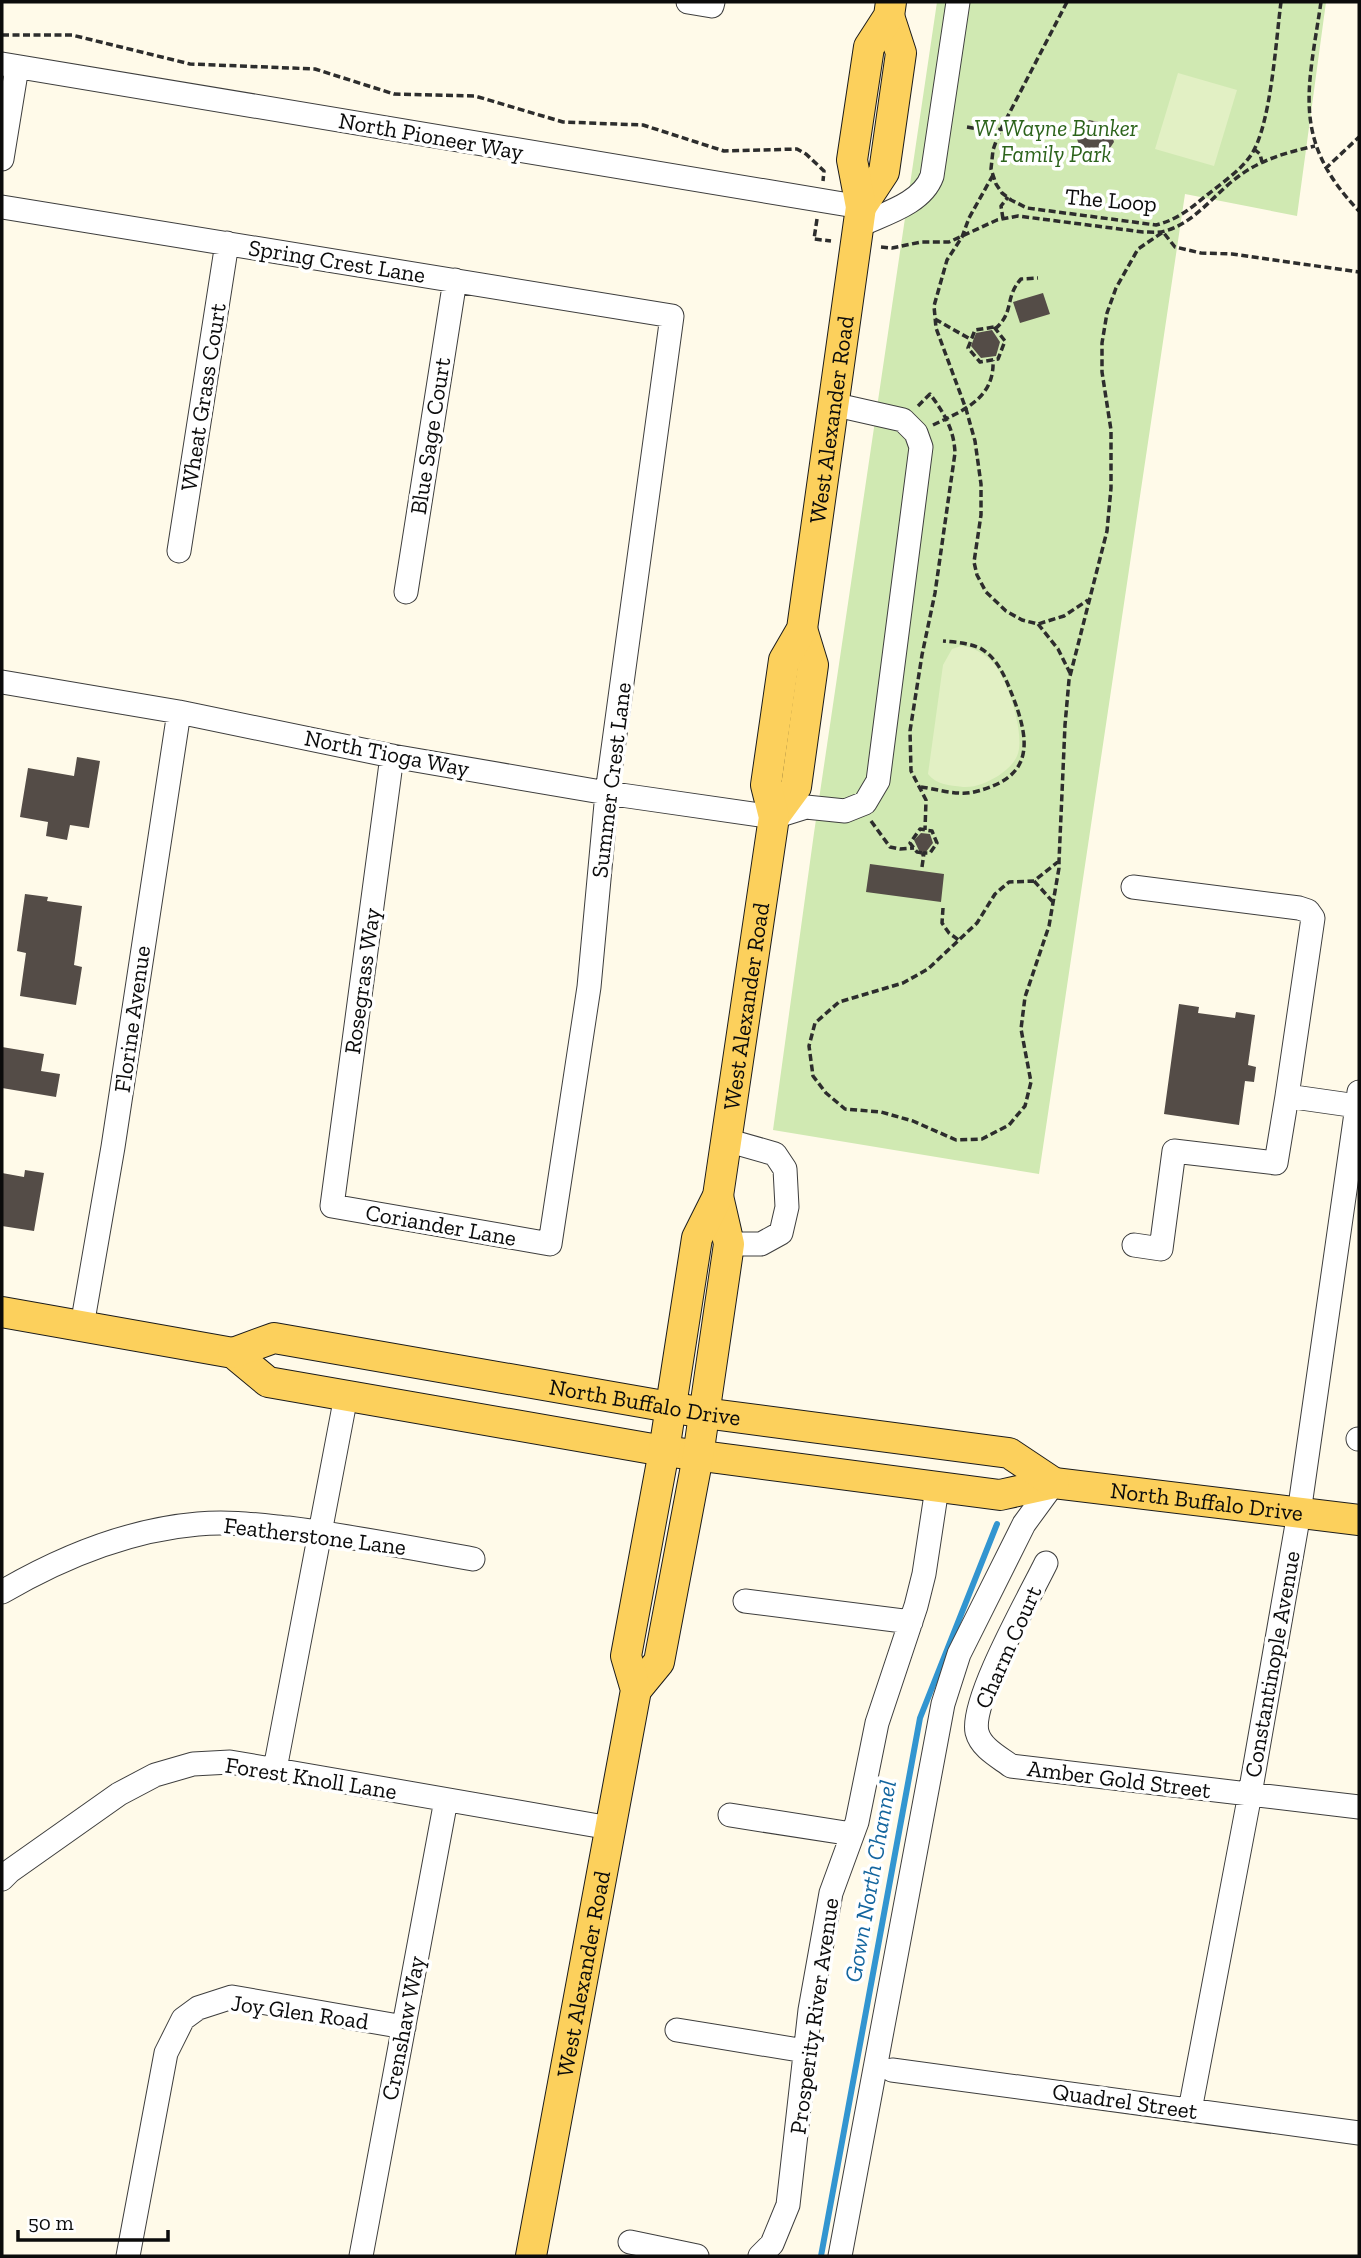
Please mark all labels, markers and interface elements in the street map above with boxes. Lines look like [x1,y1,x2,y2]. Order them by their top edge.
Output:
street label: North Pioneer Way [336,106,526,166]
park label: W. Wayne Bunker Family Park [974,114,1138,168]
street label: The Loop [1064,182,1158,218]
street label: Spring Crest Lane [247,233,427,289]
street label: Wheat Grass Court [174,301,232,493]
street label: West Alexander Road [803,313,860,525]
street label: Blue Sage Court [404,355,456,516]
street label: Summer Crest Lane [585,681,637,879]
street label: North Tioga Way [302,723,472,783]
street label: West Alexander Road [717,900,775,1112]
street label: Rosegrass Way [338,906,386,1056]
street label: Florine Avenue [108,944,156,1094]
street label: Coriander Lane [363,1198,519,1252]
street label: North Buffalo Drive [547,1372,742,1432]
street label: North Buffalo Drive [1109,1476,1305,1527]
street label: Featherstone Lane [222,1511,408,1561]
street label: Constantinople Avenue [1238,1548,1306,1780]
street label: Charm Court [968,1581,1048,1713]
street label: Forest Knoll Lane [223,1751,399,1805]
street label: Amber Gold Street [1026,1754,1213,1804]
water label: Gown North Channel [838,1778,902,1984]
street label: West Alexander Road [550,1868,616,2079]
street label: Prosperity River Avenue [784,1896,844,2136]
street label: Crenshaw Way [375,1953,431,2103]
street label: Joy Glen Road [229,1989,371,2036]
street label: Quadrel Street [1051,2077,1200,2125]
scale bar [18,2198,168,2242]
text: 50 m [28,2210,74,2235]

